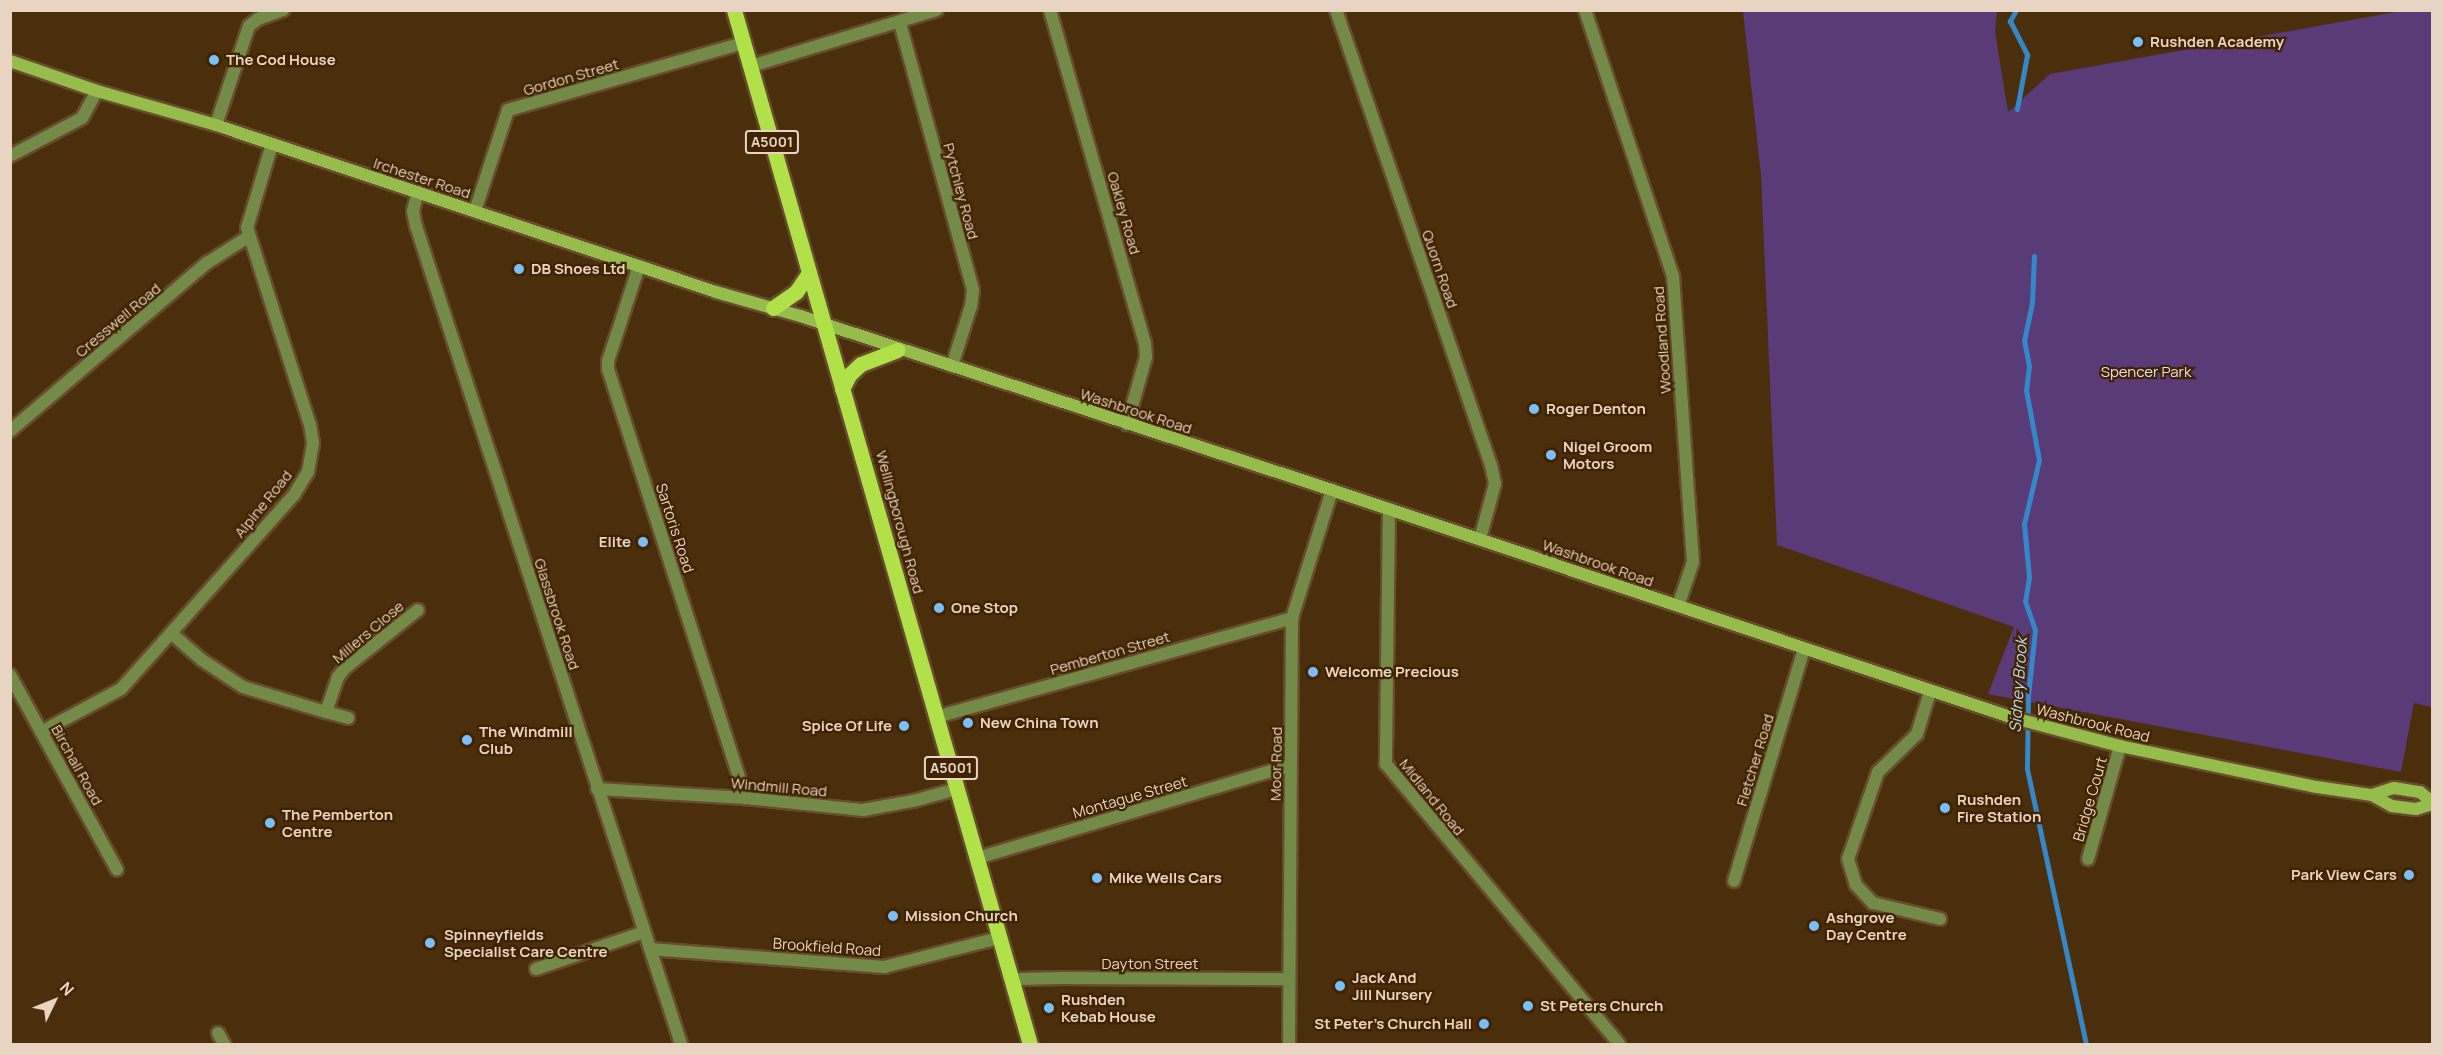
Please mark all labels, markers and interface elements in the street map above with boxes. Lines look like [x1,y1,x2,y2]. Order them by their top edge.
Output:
place label: Rushden Academy [2150,33,2284,51]
marker: Rushden Academy [2131,35,2145,49]
place label: The Cod House [226,51,336,69]
marker: The Cod House [207,53,221,67]
street label: Gordon Street [521,55,621,99]
road number: A5001 [744,131,800,153]
street label: Pytchley Road [939,141,983,241]
street label: Irchester Road [371,154,473,202]
street label: Oakley Road [1104,170,1144,256]
street label: Quorn Road [1418,228,1462,310]
place label: DB Shoes Ltd [531,260,626,278]
marker: DB Shoes Ltd [512,262,526,276]
street label: Cresswell Road [72,279,164,361]
street label: Woodland Road [1649,286,1675,394]
park label: Spencer Park [2101,363,2191,381]
street label: Washbrook Road [1078,384,1194,438]
place label: Roger Denton [1546,400,1646,418]
marker: Roger Denton [1527,402,1541,416]
place label: Nigel Groom Motors [1563,437,1652,472]
marker: Nigel Groom Motors [1544,448,1558,462]
street label: Wellingborough Road [872,449,928,595]
street label: Alpine Road [230,467,296,541]
street label: Sartoris Road [652,481,698,575]
place label: Elite [599,533,631,551]
marker: Elite [636,535,650,549]
street label: Washbrook Road [1540,536,1656,590]
street label: Glassbrook Road [531,556,583,672]
street label: Millers Close [329,597,407,667]
place label: One Stop [951,599,1018,617]
marker: One Stop [932,601,946,615]
street label: Pemberton Street [1048,627,1172,679]
water label: Sidney Brook [2005,637,2031,733]
place label: Welcome Precious [1325,663,1459,681]
marker: Welcome Precious [1306,665,1320,679]
street label: Washbrook Road [2034,700,2152,746]
street label: Fletcher Road [1732,712,1778,808]
place label: New China Town [980,714,1099,732]
marker: New China Town [961,716,975,730]
place label: Spice Of Life [802,717,892,735]
marker: Spice Of Life [897,719,911,733]
street label: Birchall Road [48,722,106,808]
place label: The Windmill Club [479,722,573,757]
street label: Moor Road [1266,727,1286,801]
marker: The Windmill Club [460,733,474,747]
street label: Bridge Court [2069,754,2111,844]
street label: Midland Road [1396,755,1468,839]
road number: A5001 [922,757,980,779]
street label: Montague Street [1071,772,1189,822]
street label: Windmill Road [730,774,828,800]
place label: Rushden Fire Station [1957,790,2041,825]
marker: Rushden Fire Station [1938,801,1952,815]
place label: The Pemberton Centre [282,805,393,840]
marker: The Pemberton Centre [263,816,277,830]
place label: Park View Cars [2291,866,2397,884]
marker: Park View Cars [2402,868,2416,882]
place label: Mike Wells Cars [1109,869,1222,887]
marker: Mike Wells Cars [1090,871,1104,885]
place label: Mission Church [905,907,1018,925]
place label: Ashgrove Day Centre [1826,908,1907,943]
marker: Mission Church [886,909,900,923]
marker: Ashgrove Day Centre [1807,919,1821,933]
place label: Spinneyfields Specialist Care Centre [444,925,608,960]
marker: Spinneyfields Specialist Care Centre [421,934,439,952]
street label: Brookfield Road [772,934,882,960]
street label: Dayton Street [1101,955,1199,973]
place label: Jack And Jill Nursery [1352,968,1432,1003]
north arrow [24,971,84,1031]
text: N [55,977,79,1000]
marker: Jack And Jill Nursery [1333,979,1347,993]
place label: Rushden Kebab House [1061,990,1156,1025]
place label: St Peters Church [1540,997,1663,1015]
marker: St Peters Church [1521,999,1535,1013]
marker: Rushden Kebab House [1042,1001,1056,1015]
place label: St Peter's Church Hall [1315,1015,1472,1033]
marker: St Peter's Church Hall [1477,1017,1491,1031]

